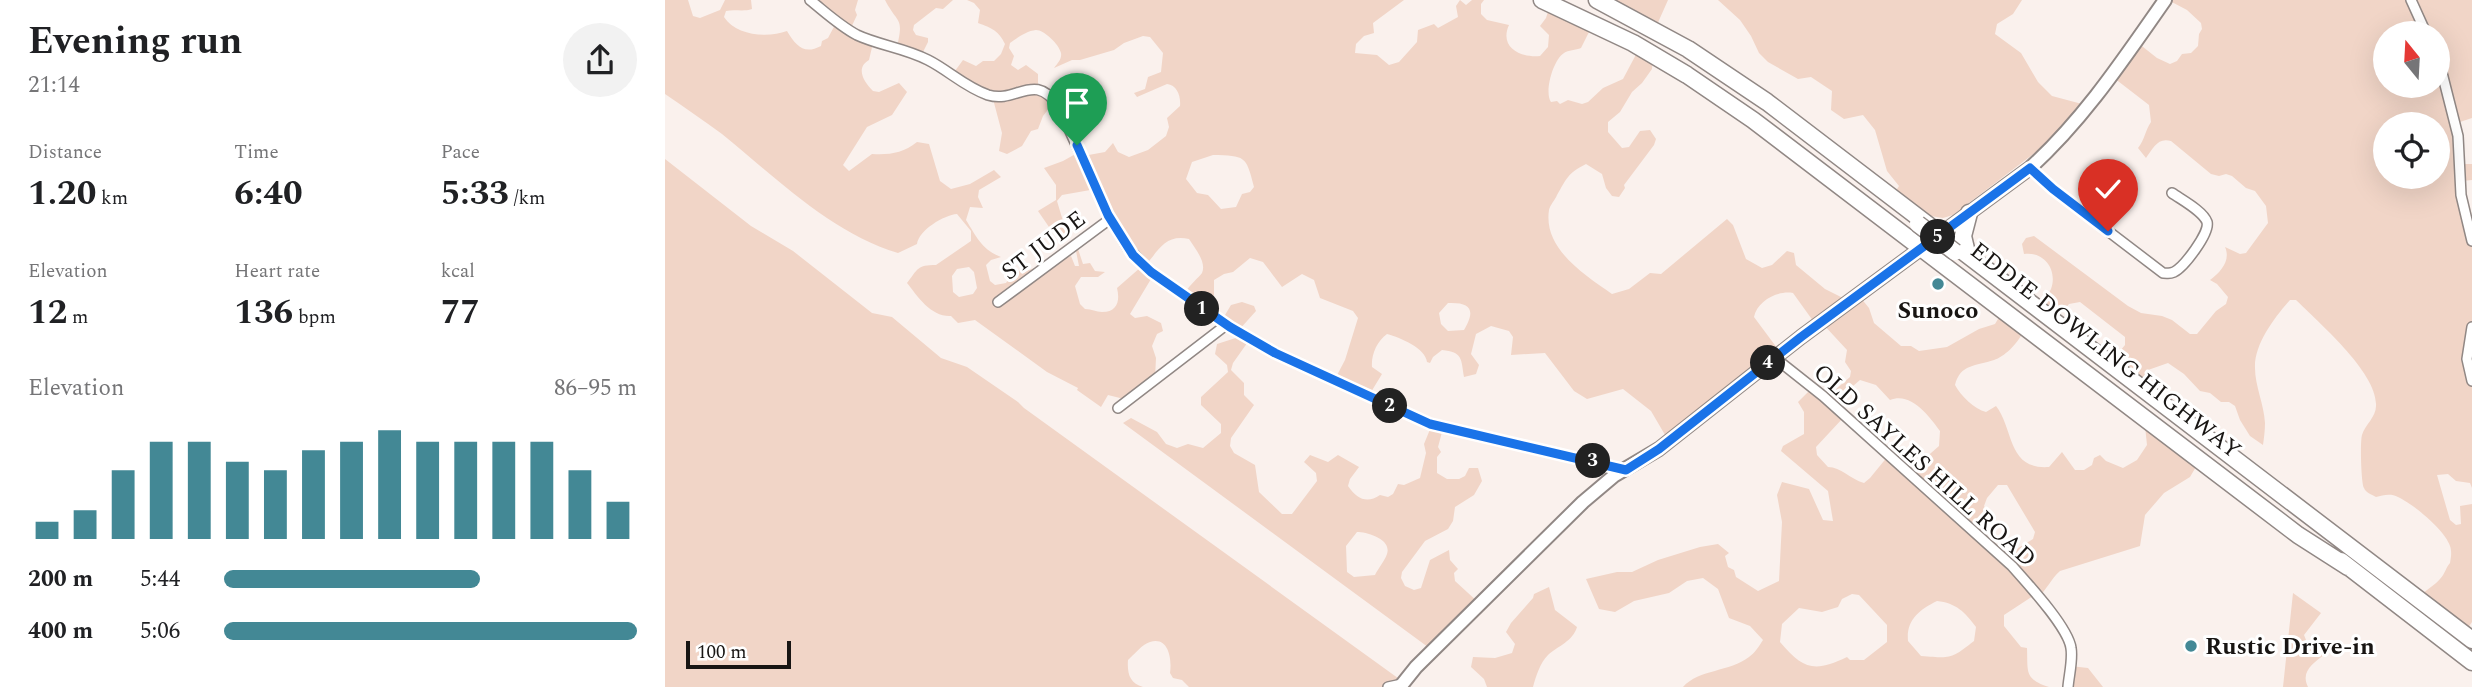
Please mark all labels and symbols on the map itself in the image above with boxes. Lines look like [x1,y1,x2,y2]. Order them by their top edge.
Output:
north arrow [2373,21,2450,98]
pin [1047,73,1107,145]
pin [2078,159,2138,231]
street label: ST JUDE [994,202,1094,290]
pin: 5 [1921,219,1955,254]
street label: EDDIE DOWLING HIGHWAY [1962,233,2249,468]
marker: Sunoco [1930,276,1946,292]
pin: 1 [1185,292,1219,326]
place label: Sunoco [1898,293,1978,329]
pin: 4 [1751,346,1785,380]
street label: OLD SAYLES HILL ROAD [1805,355,2044,576]
pin: 2 [1373,388,1407,424]
pin: 3 [1576,444,1611,478]
place label: Rustic Drive-in [2205,629,2375,665]
scale bar [686,638,791,670]
marker: Rustic Drive-in [2183,638,2199,654]

